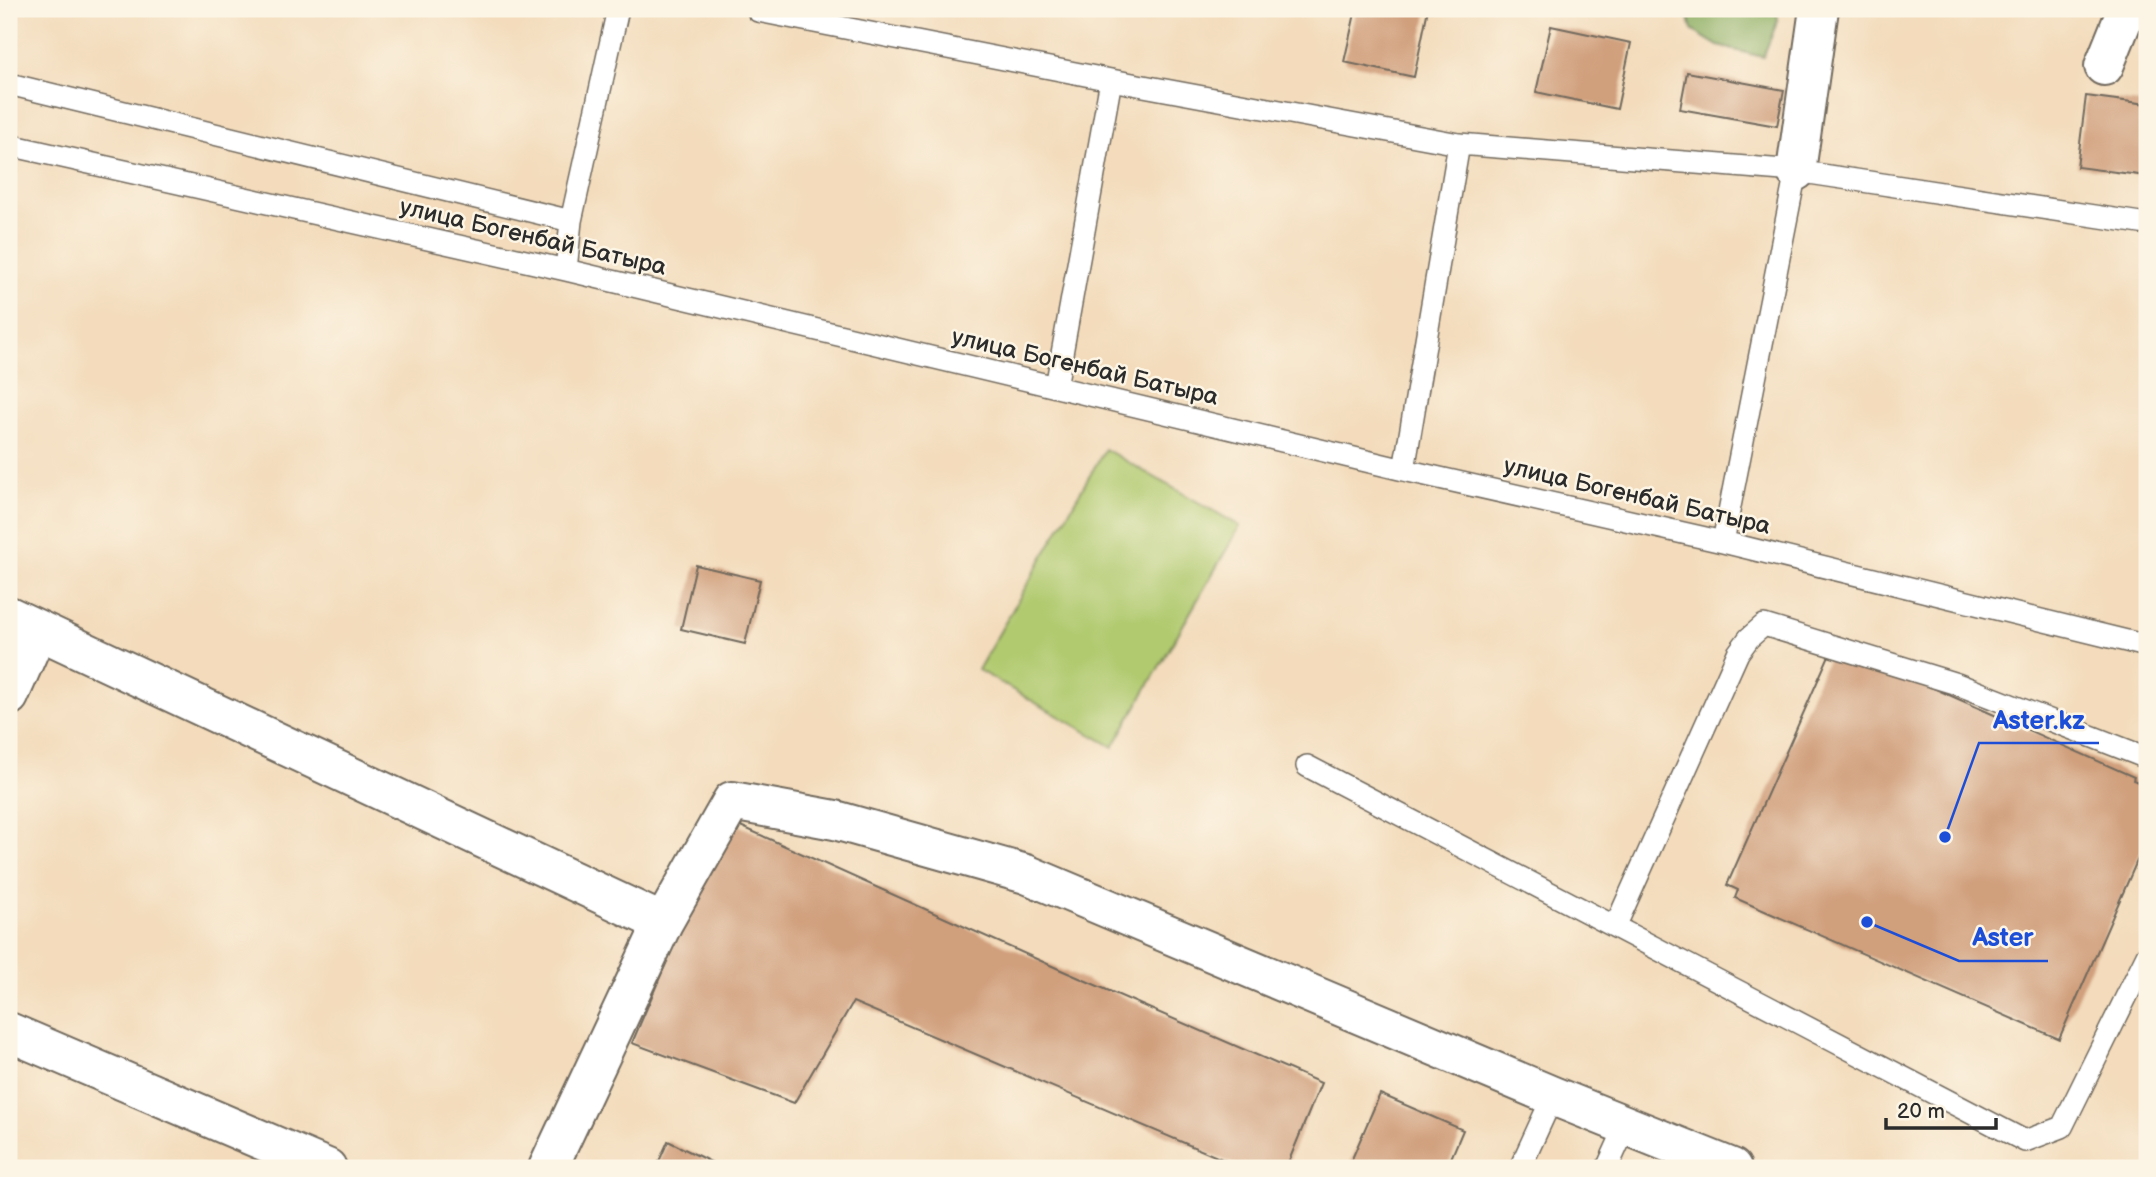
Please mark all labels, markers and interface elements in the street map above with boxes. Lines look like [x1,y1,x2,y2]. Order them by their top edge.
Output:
street label: улица Богенбай Батыра [397,192,669,282]
street label: улица Богенбай Батыра [949,322,1221,412]
street label: улица Богенбай Батыра [1501,451,1773,541]
callout: Aster.kz [1979,696,2099,743]
text: Aster.kz [1992,706,2085,737]
callout: Aster [1959,914,2048,961]
text: Aster [1971,923,2034,954]
scale bar [1886,1086,1997,1130]
text: 20 m [1897,1099,1945,1124]

